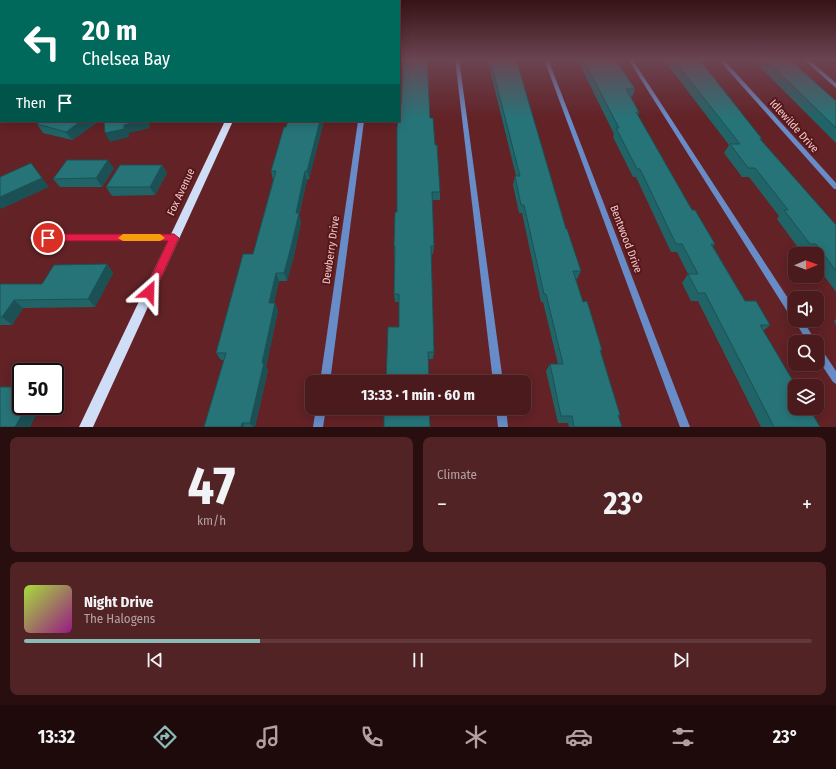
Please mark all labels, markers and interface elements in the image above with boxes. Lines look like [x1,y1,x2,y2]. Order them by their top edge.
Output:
text: 20 m [82,14,137,47]
icon: left [16,16,68,68]
text: Chelsea Bay [82,48,170,70]
icon: arrive [54,92,76,114]
text: Then [16,94,46,112]
street label: Idlewilde Drive [767,97,821,155]
street label: Fox Avenue [164,166,198,218]
street label: Bentwood Drive [607,203,645,275]
street label: Dewberry Drive [320,215,342,285]
pin [31,221,65,255]
icon: arrive [37,227,59,249]
north arrow [788,247,824,283]
map controls [788,247,824,415]
position arrow [128,271,170,313]
button: sound [788,291,824,327]
button: search [788,335,824,371]
speed limit sign: 50 [12,363,64,415]
button: layers [788,379,824,415]
text: 13:33 · 1 min · 60 m [361,386,475,404]
text: 47 [188,455,235,518]
text: Climate [437,467,477,482]
text: 23° [603,486,646,522]
text: − [437,491,447,518]
text: + [802,491,812,518]
text: km/h [197,513,226,528]
text: Night Drive [84,593,153,611]
text: The Halogens [84,611,155,626]
icon: previous [144,649,166,671]
icon: pause [407,649,429,671]
icon: next [670,649,692,671]
icon: directions [151,723,179,751]
icon: music [254,723,282,751]
icon: phone [358,723,386,751]
icon: climate [462,723,490,751]
icon: car [565,723,593,751]
icon: filters [669,723,697,751]
text: 13:32 [38,726,75,748]
text: 23° [773,726,798,748]

